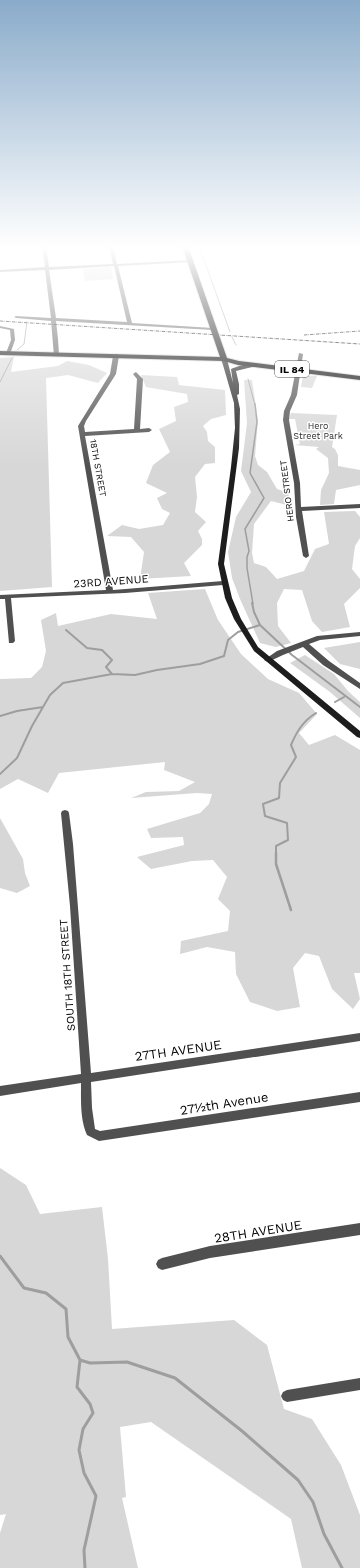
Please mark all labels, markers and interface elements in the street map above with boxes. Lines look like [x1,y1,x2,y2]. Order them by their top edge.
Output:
road number: IL 84 [275,361,309,377]
park label: Hero Street Park [293,421,343,441]
street label: 18TH STREET [88,439,108,498]
street label: HERO STREET [278,459,296,522]
street label: 23RD AVENUE [73,572,149,591]
street label: SOUTH 18TH STREET [57,918,78,1031]
street label: 27TH AVENUE [134,1037,222,1064]
street label: 27½th Avenue [179,1089,269,1118]
street label: 28TH AVENUE [213,1217,303,1246]

